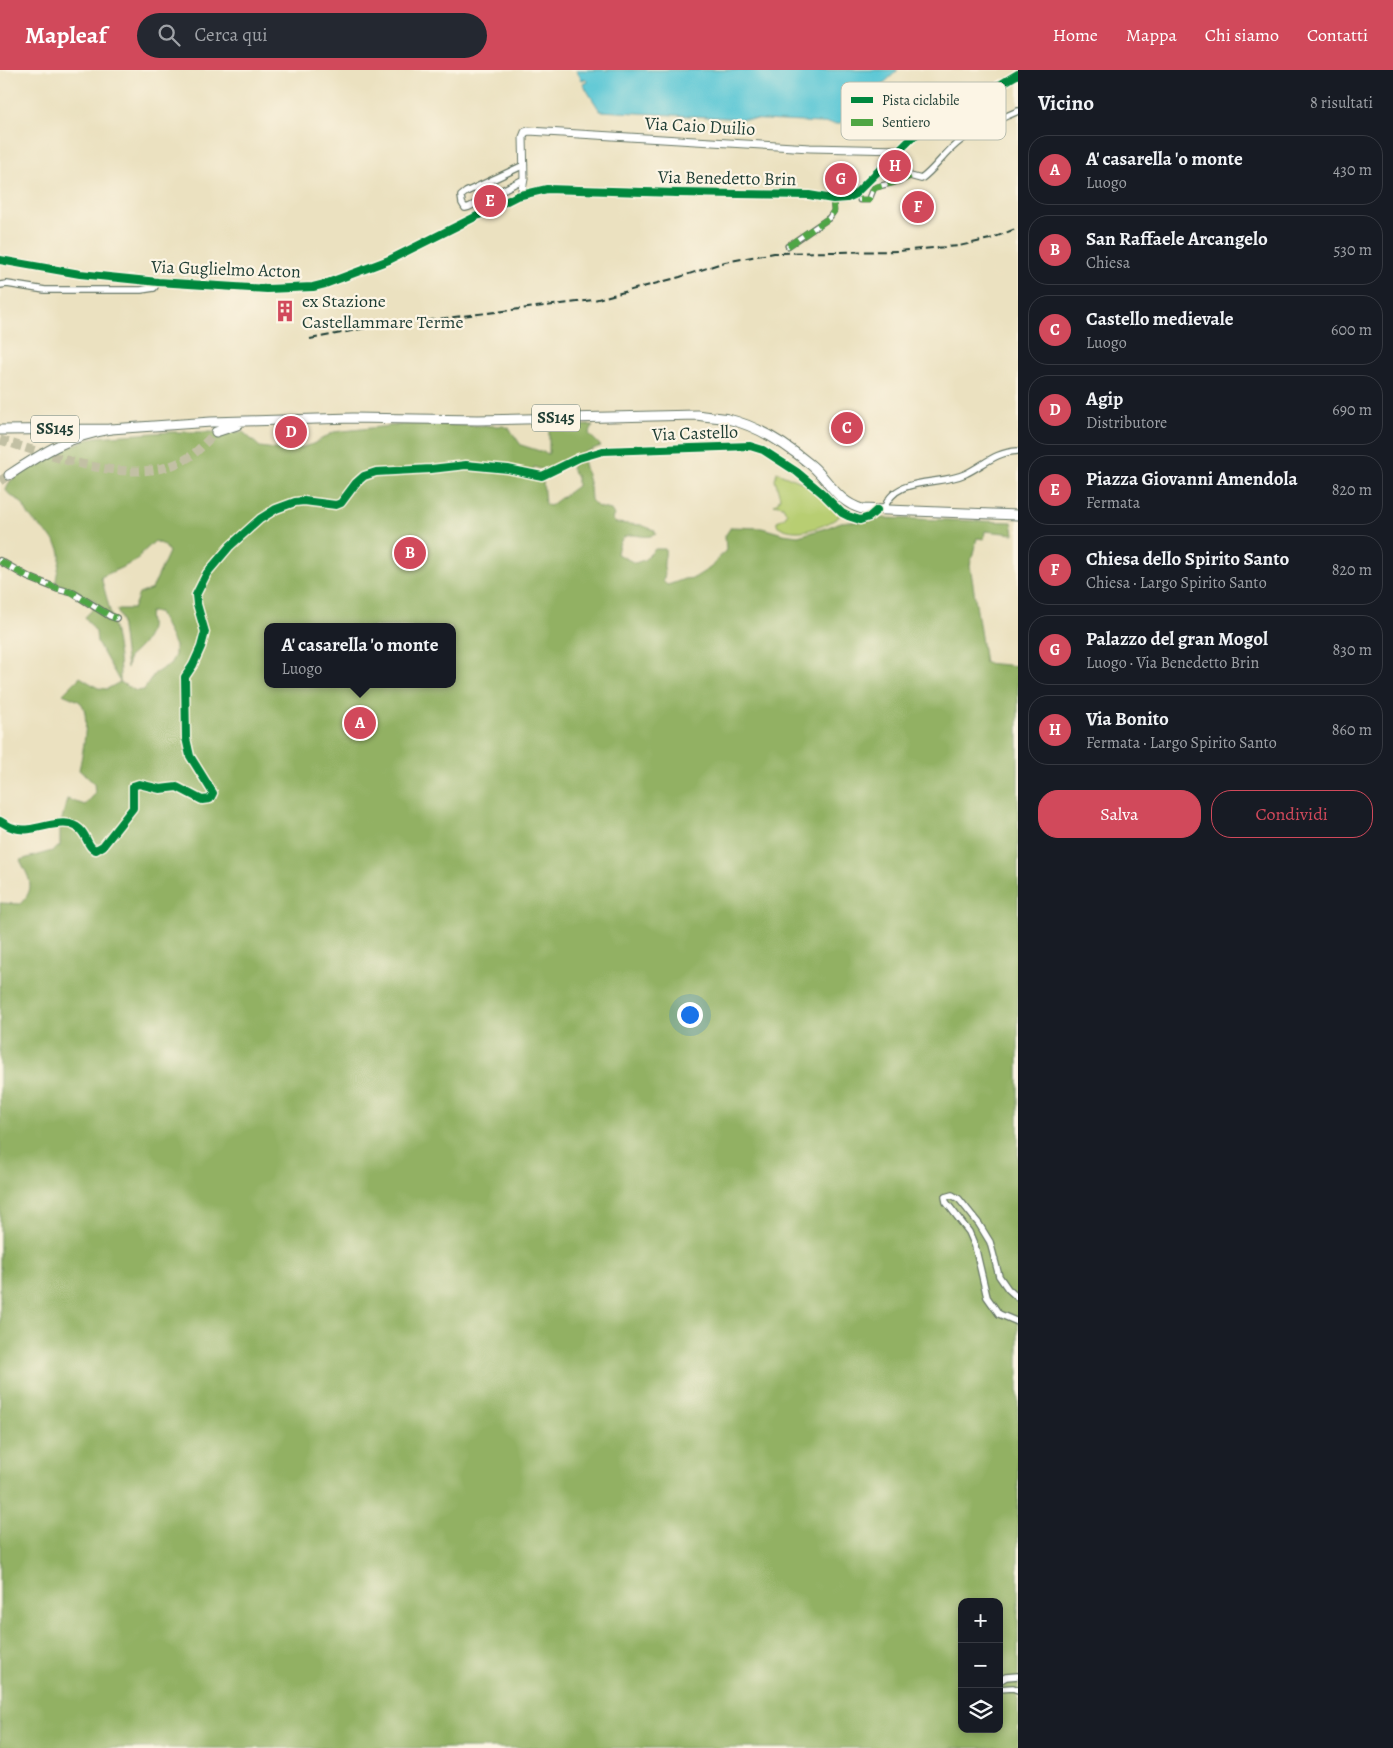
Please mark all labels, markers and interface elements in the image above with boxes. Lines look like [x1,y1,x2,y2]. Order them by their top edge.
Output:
search box [137,13,487,58]
text: Mapleaf [25,19,107,51]
icon: search [155,21,183,49]
text: Cerca qui [195,22,268,48]
text: Home [1053,23,1098,47]
text: Mappa [1126,23,1177,47]
text: Chi siamo [1205,23,1279,47]
text: Contatti [1307,23,1368,47]
legend [841,82,1006,140]
text: Vicino [1038,89,1094,117]
text: Pista ciclabile [882,91,960,110]
text: 8 risultati [1310,92,1373,114]
street label: Via Caio Duilio [643,111,756,141]
text: Sentiero [882,113,930,132]
text: A' casarella 'o monte [1086,146,1243,172]
pin: H [879,147,911,185]
text: A [1050,159,1060,181]
text: 430 m [1333,159,1372,181]
pin: G [825,160,857,198]
street label: Via Benedetto Brin [657,165,797,191]
text: Luogo [1086,172,1127,194]
pin: E [474,182,506,220]
pin: F [902,188,934,226]
text: San Raffaele Arcangelo [1086,226,1268,252]
text: B [1050,239,1060,261]
text: 530 m [1333,239,1372,261]
text: Chiesa [1086,252,1130,274]
street label: Via Guglielmo Acton [150,254,301,284]
place label: ex Stazione Castellammare Terme [302,289,464,334]
building icon: ex Stazione Castellammare Terme [272,298,298,324]
text: Castello medievale [1086,306,1234,332]
text: C [1050,319,1060,341]
text: 600 m [1331,319,1372,341]
text: Luogo [1086,332,1127,354]
text: Agip [1086,386,1123,412]
text: D [1049,399,1061,421]
text: 690 m [1332,399,1372,421]
road number: SS145 [532,404,580,432]
pin: C [831,409,863,447]
text: Distributore [1086,412,1167,434]
pin: D [275,413,307,451]
road number: SS145 [31,416,79,442]
street label: Via Castello [651,420,738,447]
text: Piazza Giovanni Amendola [1086,466,1298,492]
text: E [1050,479,1060,501]
text: 820 m [1332,479,1372,501]
text: Fermata [1086,492,1140,514]
pin: B [394,534,426,572]
text: Chiesa dello Spirito Santo [1086,546,1289,572]
text: F [1051,559,1059,581]
text: 820 m [1332,559,1372,581]
text: Chiesa · Largo Spirito Santo [1086,572,1267,594]
popup [264,623,456,688]
text: Palazzo del gran Mogol [1086,626,1268,652]
text: A' casarella 'o monte [282,632,438,658]
text: G [1050,639,1060,661]
text: 830 m [1333,639,1372,661]
text: Luogo · Via Benedetto Brin [1086,652,1259,674]
text: Luogo [282,658,322,680]
pin: A [344,704,376,742]
text: Via Bonito [1086,706,1169,732]
text: H [1049,719,1061,741]
text: 860 m [1332,719,1372,741]
text: Fermata · Largo Spirito Santo [1086,732,1277,754]
button: Salva [1038,790,1201,838]
button: Condividi [1211,790,1373,838]
your location [677,1002,703,1028]
map controls [958,1598,1003,1733]
button: + [958,1598,1003,1643]
button: − [958,1643,1003,1688]
button: layers [958,1688,1003,1733]

